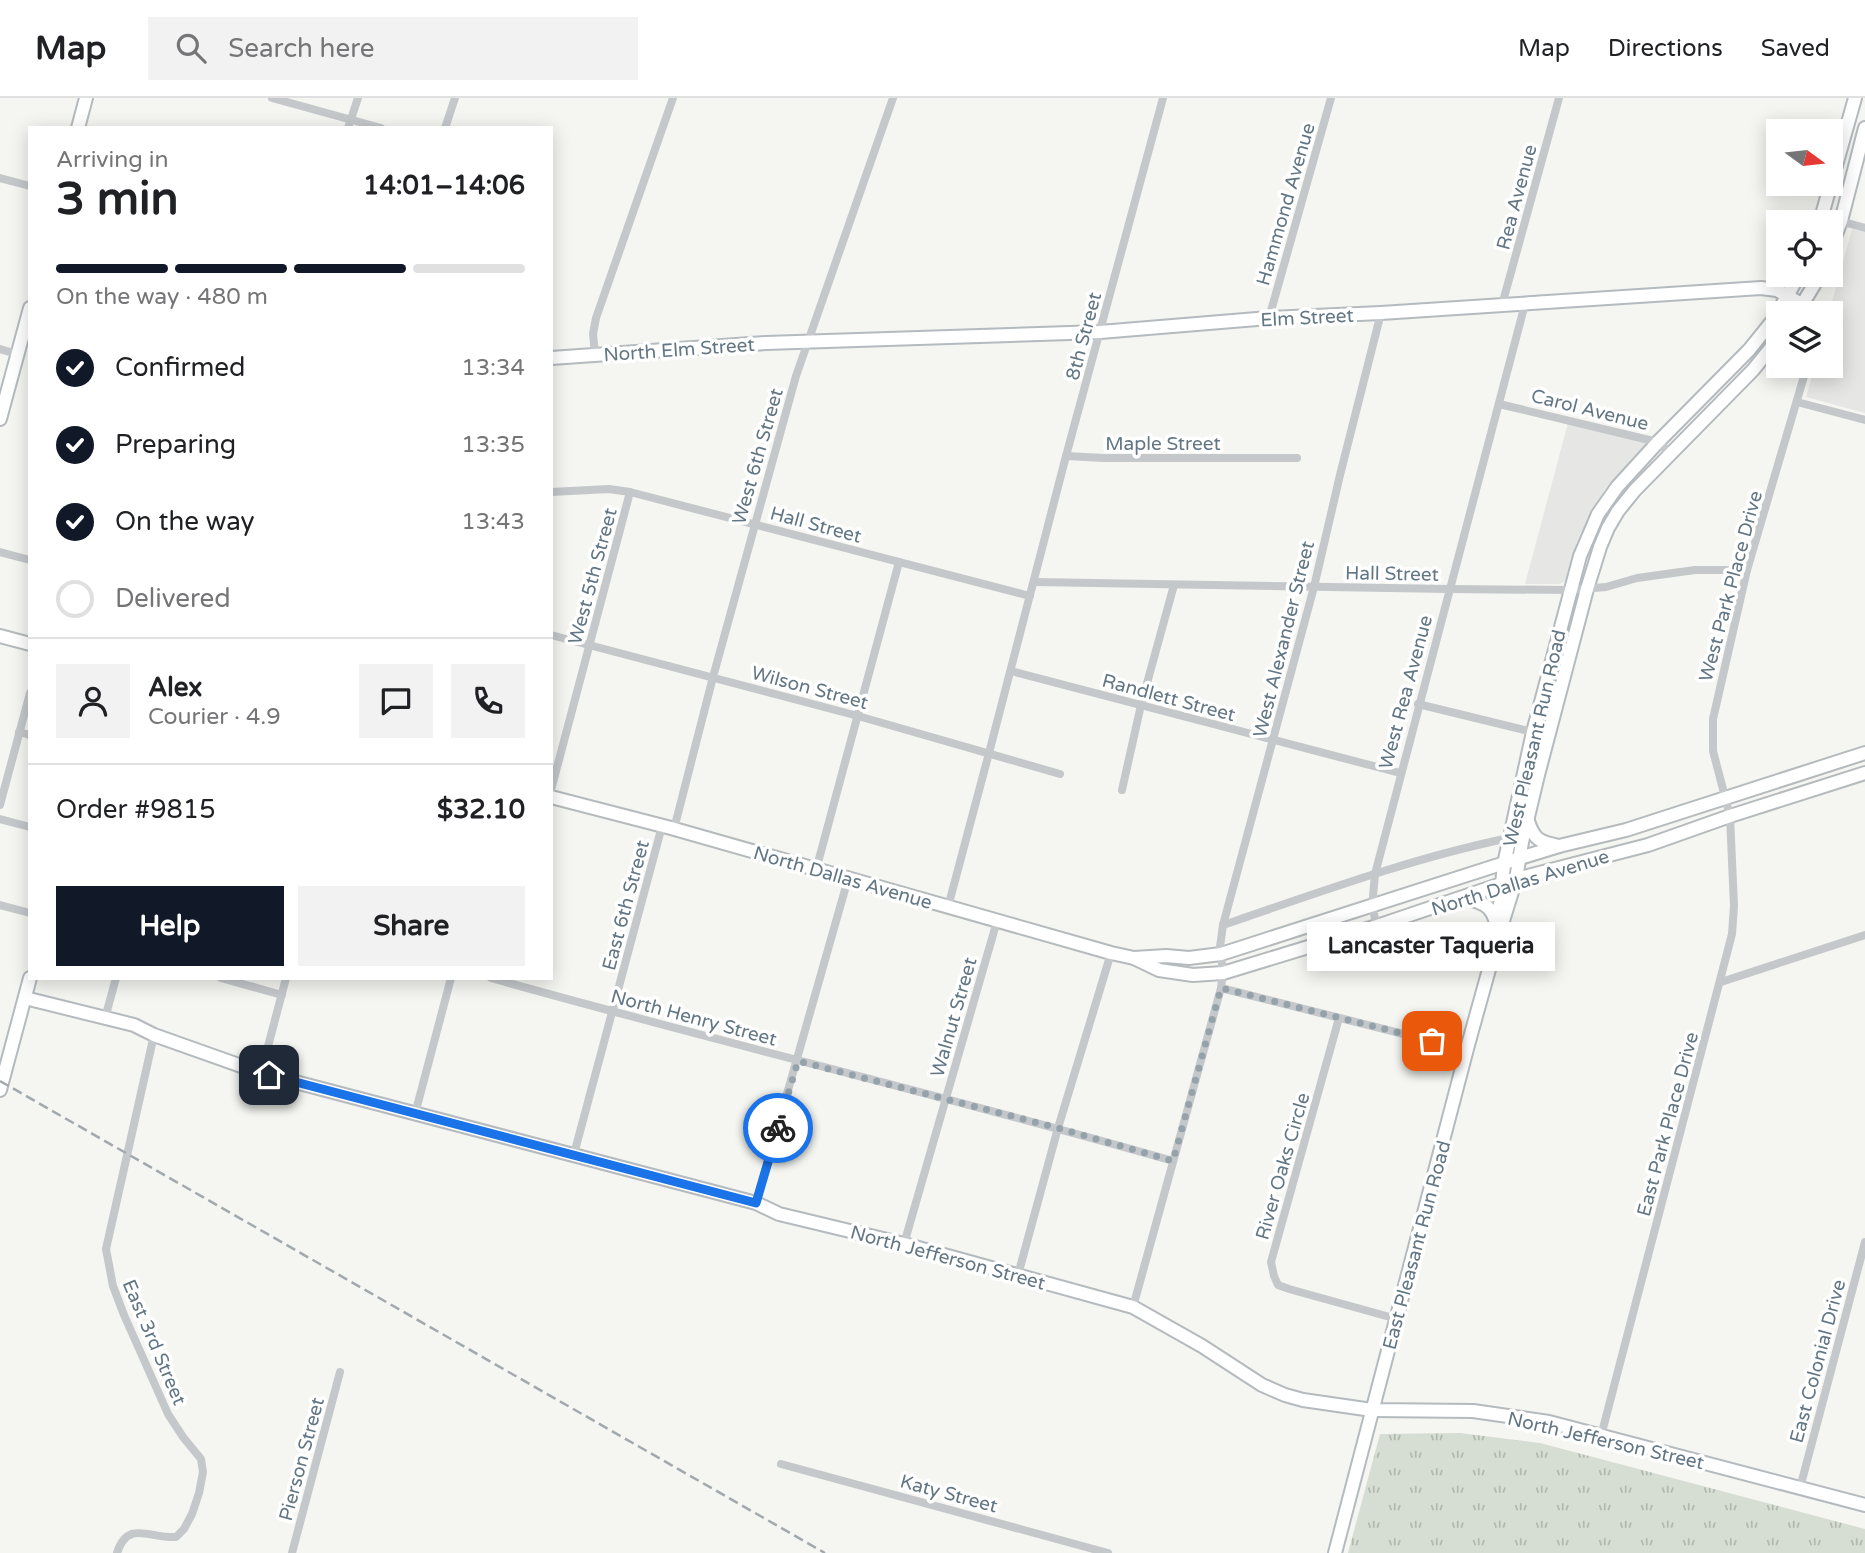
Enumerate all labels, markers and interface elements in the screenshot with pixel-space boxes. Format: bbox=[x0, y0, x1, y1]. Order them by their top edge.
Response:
search box bbox=[148, 17, 638, 80]
text: Map bbox=[35, 29, 106, 68]
icon: search bbox=[172, 29, 210, 67]
text: Search here bbox=[228, 33, 374, 64]
text: Map bbox=[1518, 34, 1570, 63]
text: Directions bbox=[1608, 34, 1723, 63]
text: Saved bbox=[1761, 34, 1830, 63]
north arrow bbox=[1766, 119, 1843, 196]
map controls bbox=[1766, 119, 1843, 378]
street label: Hammond Avenue bbox=[1252, 121, 1320, 288]
street label: Rea Avenue bbox=[1492, 142, 1542, 252]
text: Arriving in bbox=[56, 146, 169, 174]
text: 14:01–14:06 bbox=[363, 170, 525, 201]
text: 3 min bbox=[56, 172, 179, 227]
button: locate bbox=[1766, 210, 1843, 287]
text: On the way · 480 m bbox=[56, 283, 268, 311]
street label: 8th Street bbox=[1062, 290, 1106, 383]
button: layers bbox=[1766, 301, 1843, 378]
street label: Elm Street bbox=[1260, 305, 1354, 331]
street label: North Elm Street bbox=[603, 334, 755, 366]
icon: check bbox=[56, 349, 94, 387]
text: Confirmed bbox=[115, 352, 245, 383]
text: 13:34 bbox=[461, 354, 525, 382]
street label: Carol Avenue bbox=[1529, 385, 1651, 435]
street label: West 6th Street bbox=[728, 386, 788, 527]
icon: check bbox=[56, 426, 94, 464]
text: Preparing bbox=[115, 429, 236, 460]
text: 13:35 bbox=[461, 431, 525, 459]
street label: Maple Street bbox=[1105, 433, 1221, 455]
street label: West Park Place Drive bbox=[1695, 489, 1767, 684]
street label: Hall Street bbox=[768, 502, 864, 548]
icon: check bbox=[56, 503, 94, 541]
text: On the way bbox=[115, 506, 255, 537]
street label: West 5th Street bbox=[564, 506, 622, 647]
text: 13:43 bbox=[461, 508, 525, 536]
street label: West Alexander Street bbox=[1249, 539, 1319, 740]
street label: Hall Street bbox=[1345, 562, 1439, 586]
text: Delivered bbox=[115, 583, 231, 614]
street label: West Rea Avenue bbox=[1375, 613, 1437, 772]
street label: West Pleasant Run Road bbox=[1499, 628, 1571, 849]
street label: Wilson Street bbox=[749, 662, 871, 714]
button: person bbox=[56, 664, 130, 738]
button: chat bbox=[359, 664, 433, 738]
button: phone bbox=[451, 664, 525, 738]
street label: Randlett Street bbox=[1100, 670, 1238, 726]
text: Alex bbox=[148, 672, 202, 703]
text: Courier · 4.9 bbox=[148, 703, 281, 731]
text: Order #9815 bbox=[56, 794, 216, 825]
text: $32.10 bbox=[437, 794, 525, 825]
street label: East 6th Street bbox=[598, 838, 654, 973]
street label: North Dallas Avenue bbox=[751, 842, 934, 914]
street label: North Dallas Avenue bbox=[1429, 845, 1612, 920]
button: Help bbox=[56, 886, 284, 966]
button: Share bbox=[298, 886, 525, 966]
callout: Lancaster Taqueria bbox=[1308, 922, 1556, 971]
text: Lancaster Taqueria bbox=[1328, 932, 1534, 960]
street label: Walnut Street bbox=[926, 955, 982, 1080]
street label: North Henry Street bbox=[608, 985, 779, 1051]
pin bbox=[1402, 1011, 1462, 1071]
icon: bag bbox=[1413, 1022, 1451, 1060]
street label: East Park Place Drive bbox=[1633, 1030, 1703, 1219]
pin bbox=[239, 1045, 299, 1105]
icon: home bbox=[250, 1056, 288, 1094]
street label: River Oaks Circle bbox=[1251, 1090, 1314, 1242]
courier bbox=[743, 1093, 813, 1163]
icon: bike bbox=[759, 1109, 797, 1147]
street label: East Pleasant Run Road bbox=[1378, 1138, 1455, 1352]
street label: North Jefferson Street bbox=[848, 1221, 1048, 1295]
street label: East 3rd Street bbox=[118, 1276, 190, 1408]
street label: East Colonial Drive bbox=[1786, 1277, 1850, 1445]
street label: Pierson Street bbox=[275, 1395, 329, 1523]
street label: North Jefferson Street bbox=[1505, 1408, 1706, 1474]
street label: Katy Street bbox=[898, 1470, 1000, 1518]

